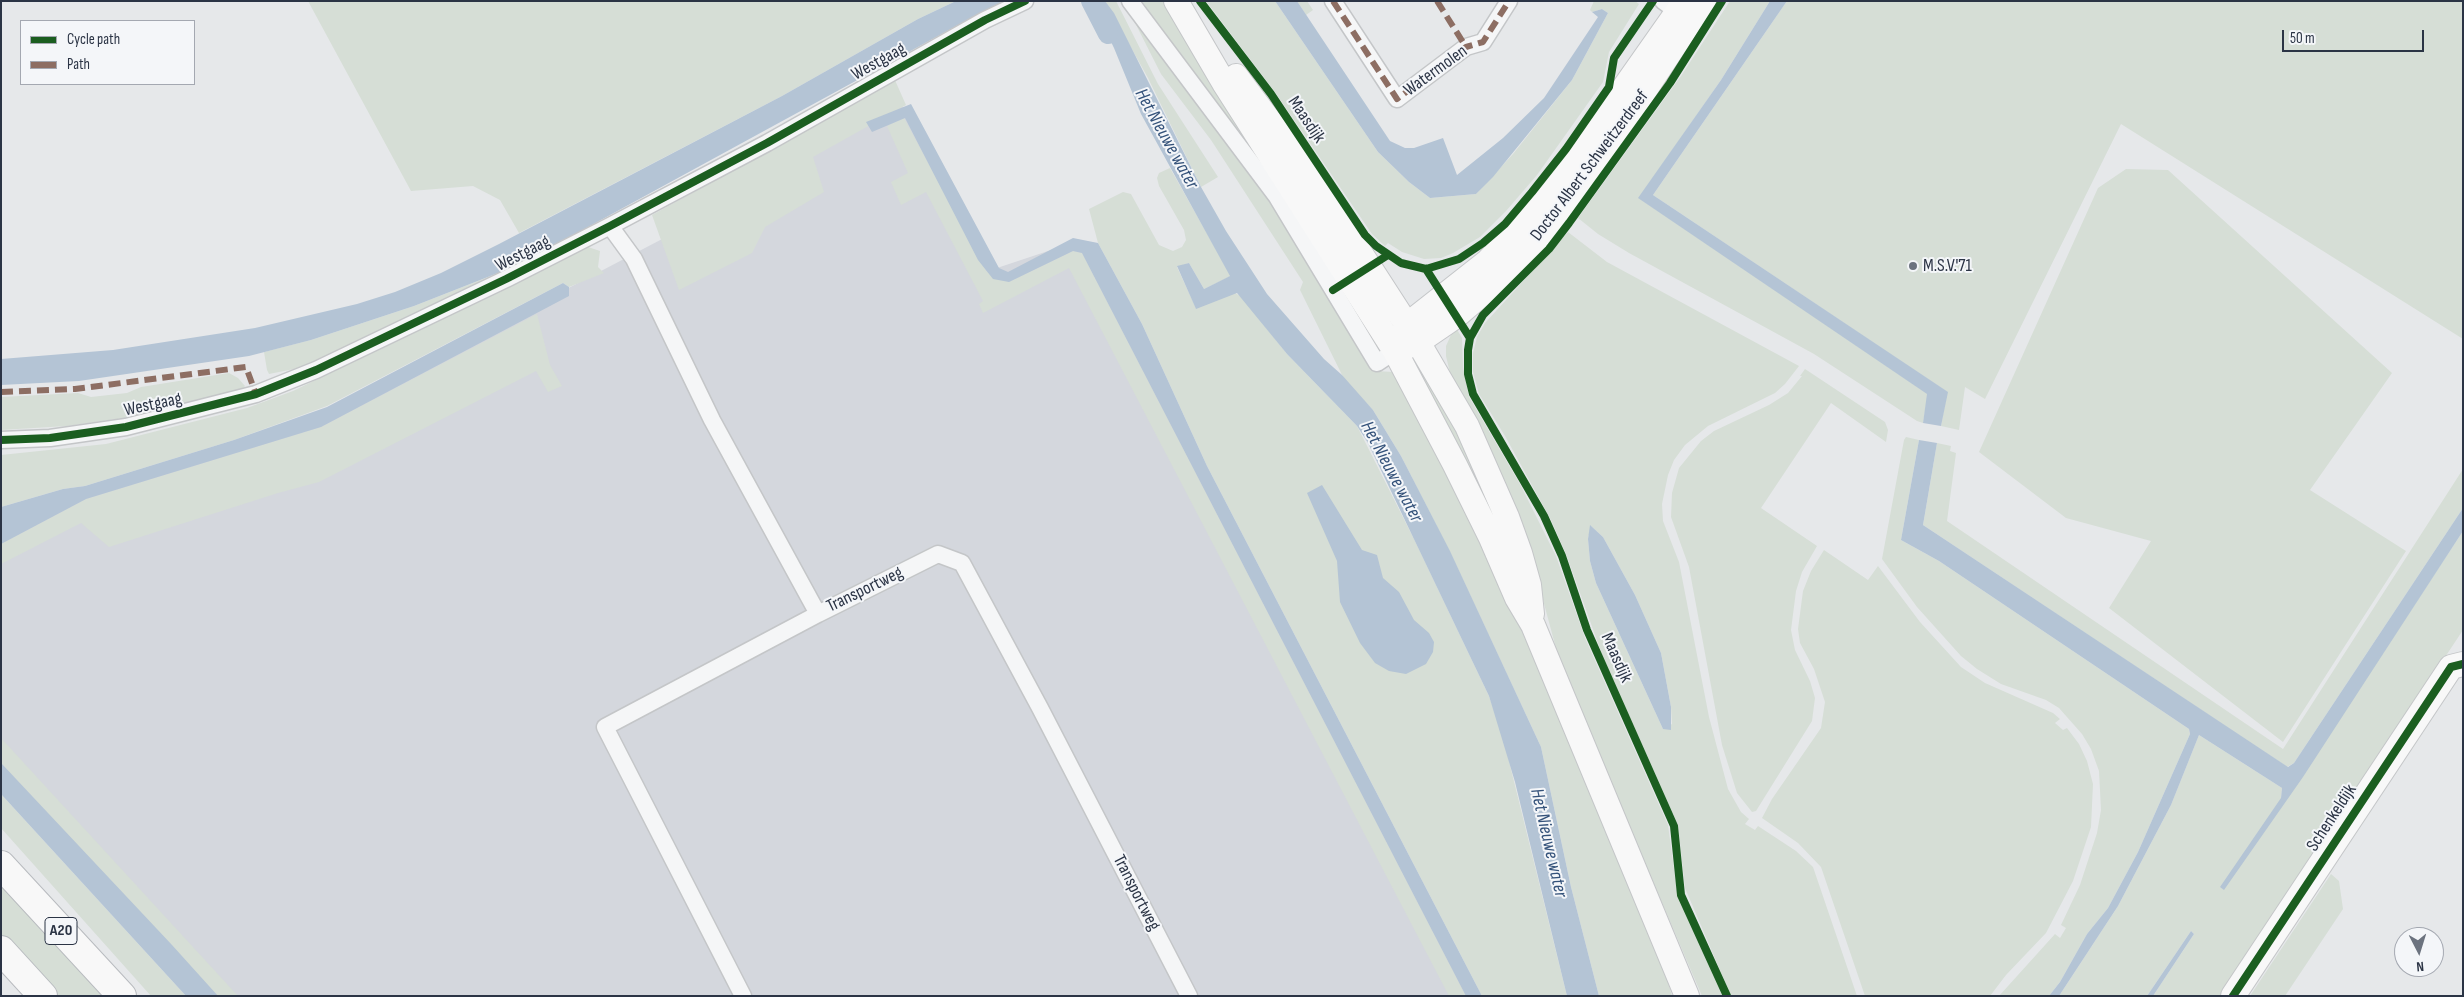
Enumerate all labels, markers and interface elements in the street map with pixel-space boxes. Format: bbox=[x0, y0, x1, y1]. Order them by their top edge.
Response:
legend bbox=[20, 20, 195, 85]
scale bar bbox=[2284, 20, 2426, 52]
text: 50 m bbox=[2290, 29, 2315, 48]
text: Cycle path bbox=[67, 30, 120, 49]
street label: Westgaag bbox=[848, 38, 910, 86]
street label: Watermolen bbox=[1400, 41, 1472, 101]
text: Path bbox=[67, 55, 90, 74]
water label: Het Nieuwe water bbox=[1129, 85, 1203, 193]
street label: Doctor Albert Schweitzerdreef bbox=[1526, 86, 1654, 246]
street label: Maasdijk bbox=[1283, 92, 1329, 148]
street label: Westgaag bbox=[492, 231, 554, 277]
place label: M.S.V.'71 bbox=[1923, 255, 1972, 277]
marker: M.S.V.'71 bbox=[1907, 260, 1919, 272]
street label: Westgaag bbox=[122, 388, 184, 422]
water label: Het Nieuwe water bbox=[1355, 418, 1427, 526]
street label: Transportweg bbox=[823, 562, 907, 618]
street label: Maasdijk bbox=[1596, 630, 1636, 686]
street label: Schenkeldijk bbox=[2302, 780, 2362, 856]
water label: Het Nieuwe water bbox=[1524, 786, 1572, 900]
street label: Transportweg bbox=[1108, 851, 1164, 935]
road number: A20 bbox=[45, 918, 77, 944]
north arrow bbox=[2394, 927, 2444, 977]
text: N bbox=[2416, 958, 2425, 975]

